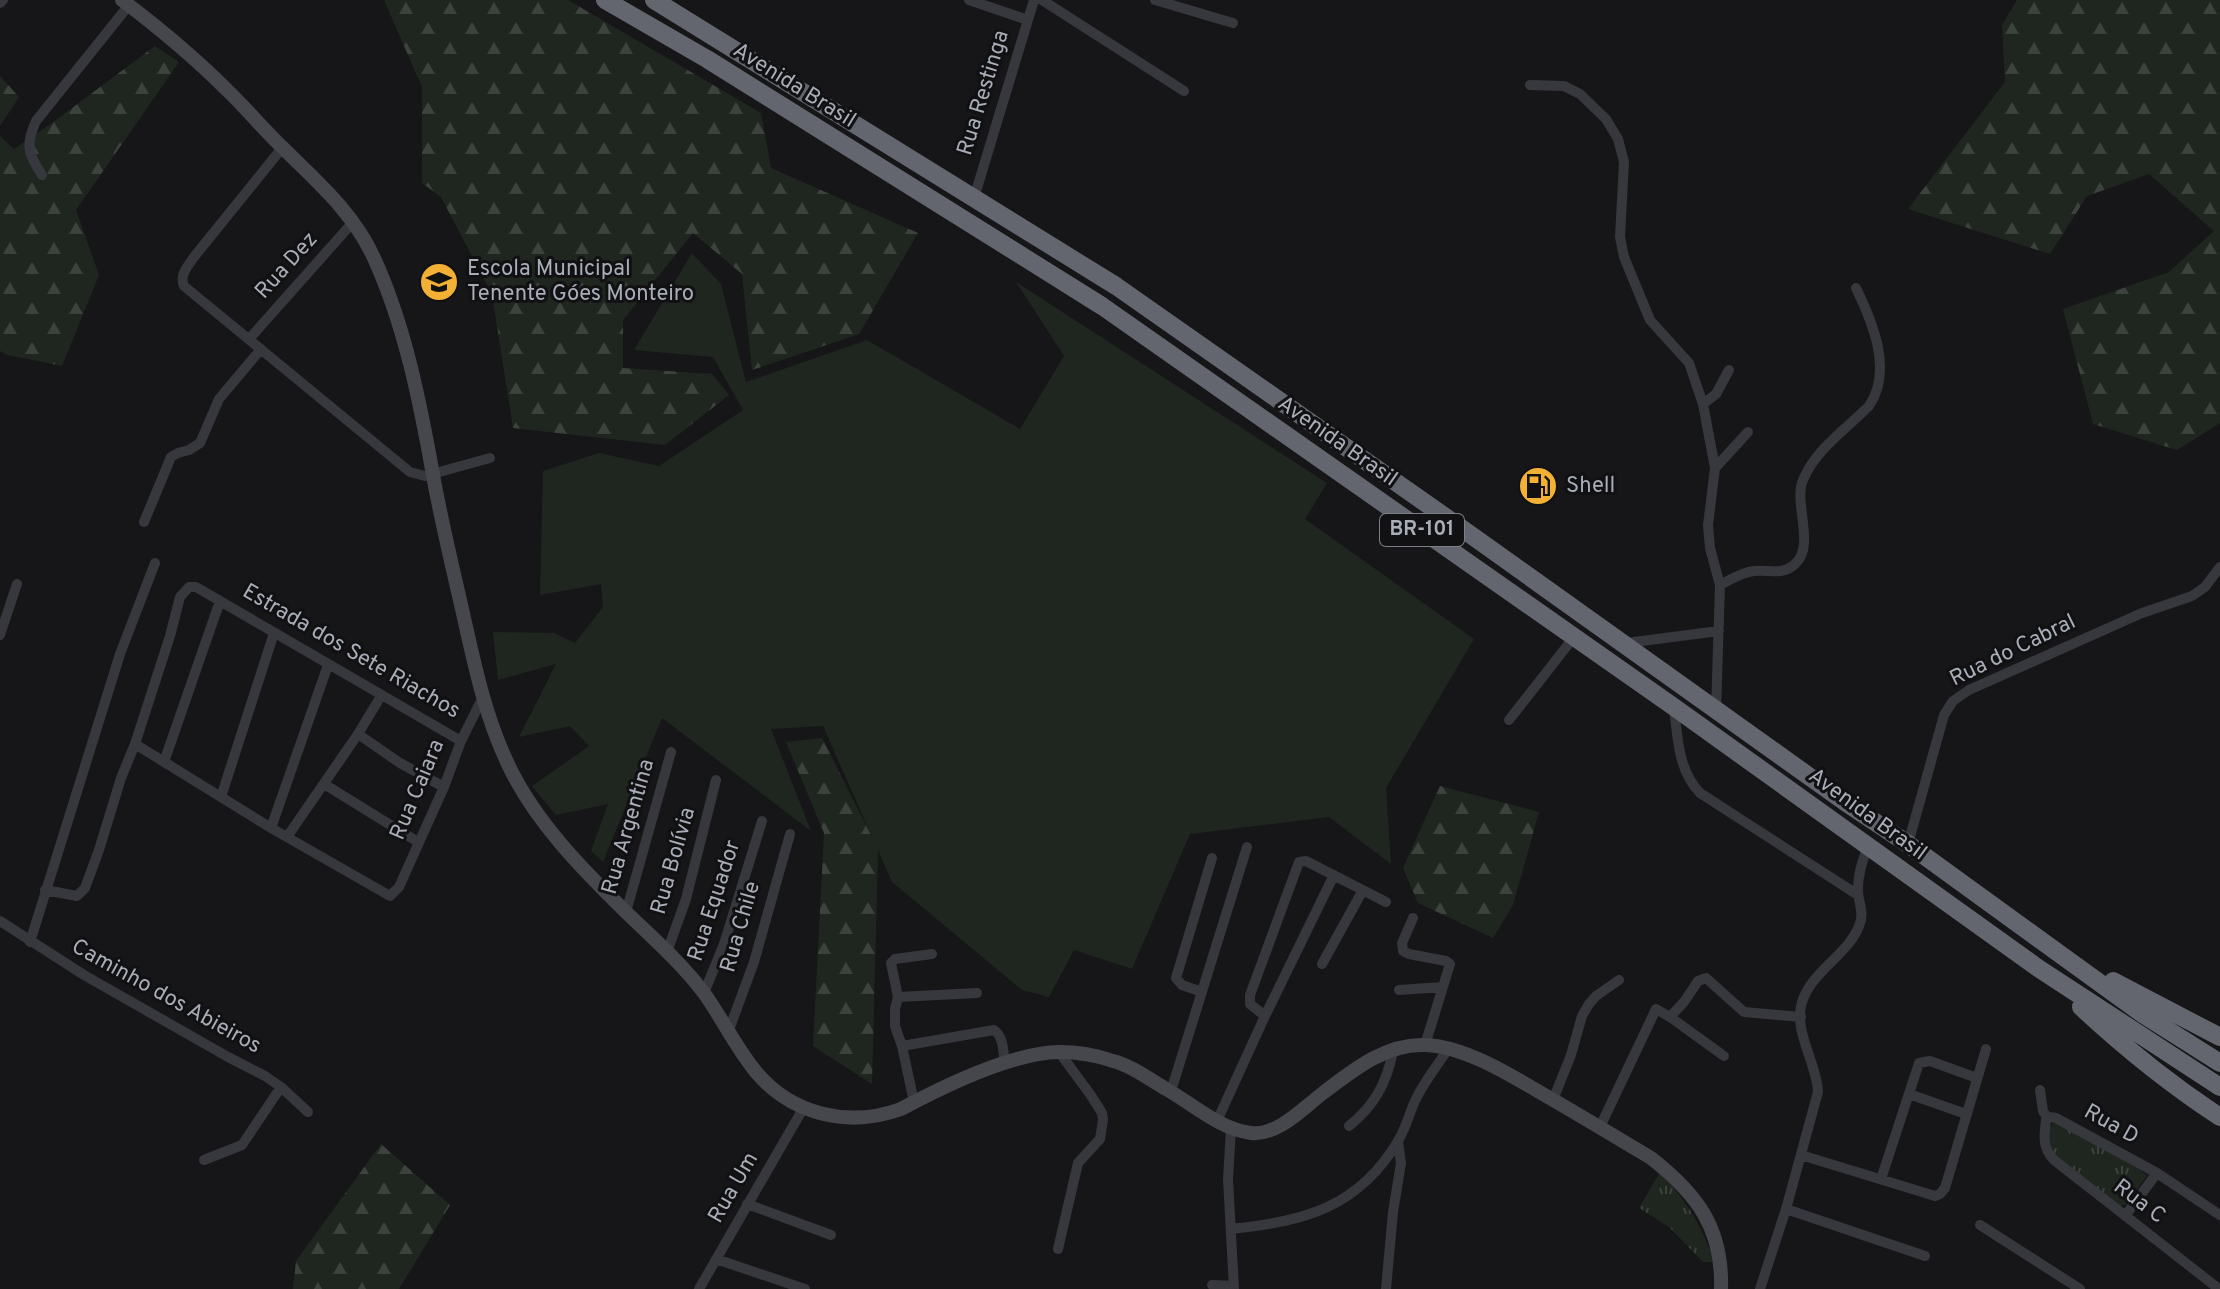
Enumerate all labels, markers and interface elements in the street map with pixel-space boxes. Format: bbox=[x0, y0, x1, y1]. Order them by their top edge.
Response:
street label: Rua Restinga bbox=[952, 27, 1016, 159]
street label: Avenida Brasil bbox=[728, 37, 860, 135]
street label: Rua Dez bbox=[250, 227, 324, 305]
place label: Escola Municipal Tenente Góes Monteiro bbox=[467, 256, 694, 308]
school or university icon: Escola Municipal Tenente Góes Monteiro bbox=[418, 261, 460, 303]
street label: Avenida Brasil bbox=[1272, 391, 1402, 493]
fuel station icon: Shell bbox=[1517, 465, 1559, 507]
place label: Shell bbox=[1566, 473, 1615, 500]
road number: BR-101 bbox=[1380, 514, 1464, 546]
street label: Estrada dos Sete Riachos bbox=[237, 579, 465, 725]
street label: Rua do Cabral bbox=[1946, 609, 2080, 693]
street label: Rua Caiara bbox=[385, 736, 451, 844]
street label: Rua Argentina bbox=[597, 756, 661, 898]
street label: Avenida Brasil bbox=[1802, 763, 1932, 867]
street label: Rua Bolívia bbox=[646, 804, 702, 918]
street label: Rua Equador bbox=[683, 837, 747, 965]
street label: Rua Chile bbox=[715, 878, 767, 976]
street label: Caminho dos Abieiros bbox=[66, 934, 266, 1060]
street label: Rua D bbox=[2079, 1099, 2143, 1151]
street label: Rua Um bbox=[703, 1148, 765, 1228]
street label: Rua C bbox=[2108, 1174, 2170, 1230]

